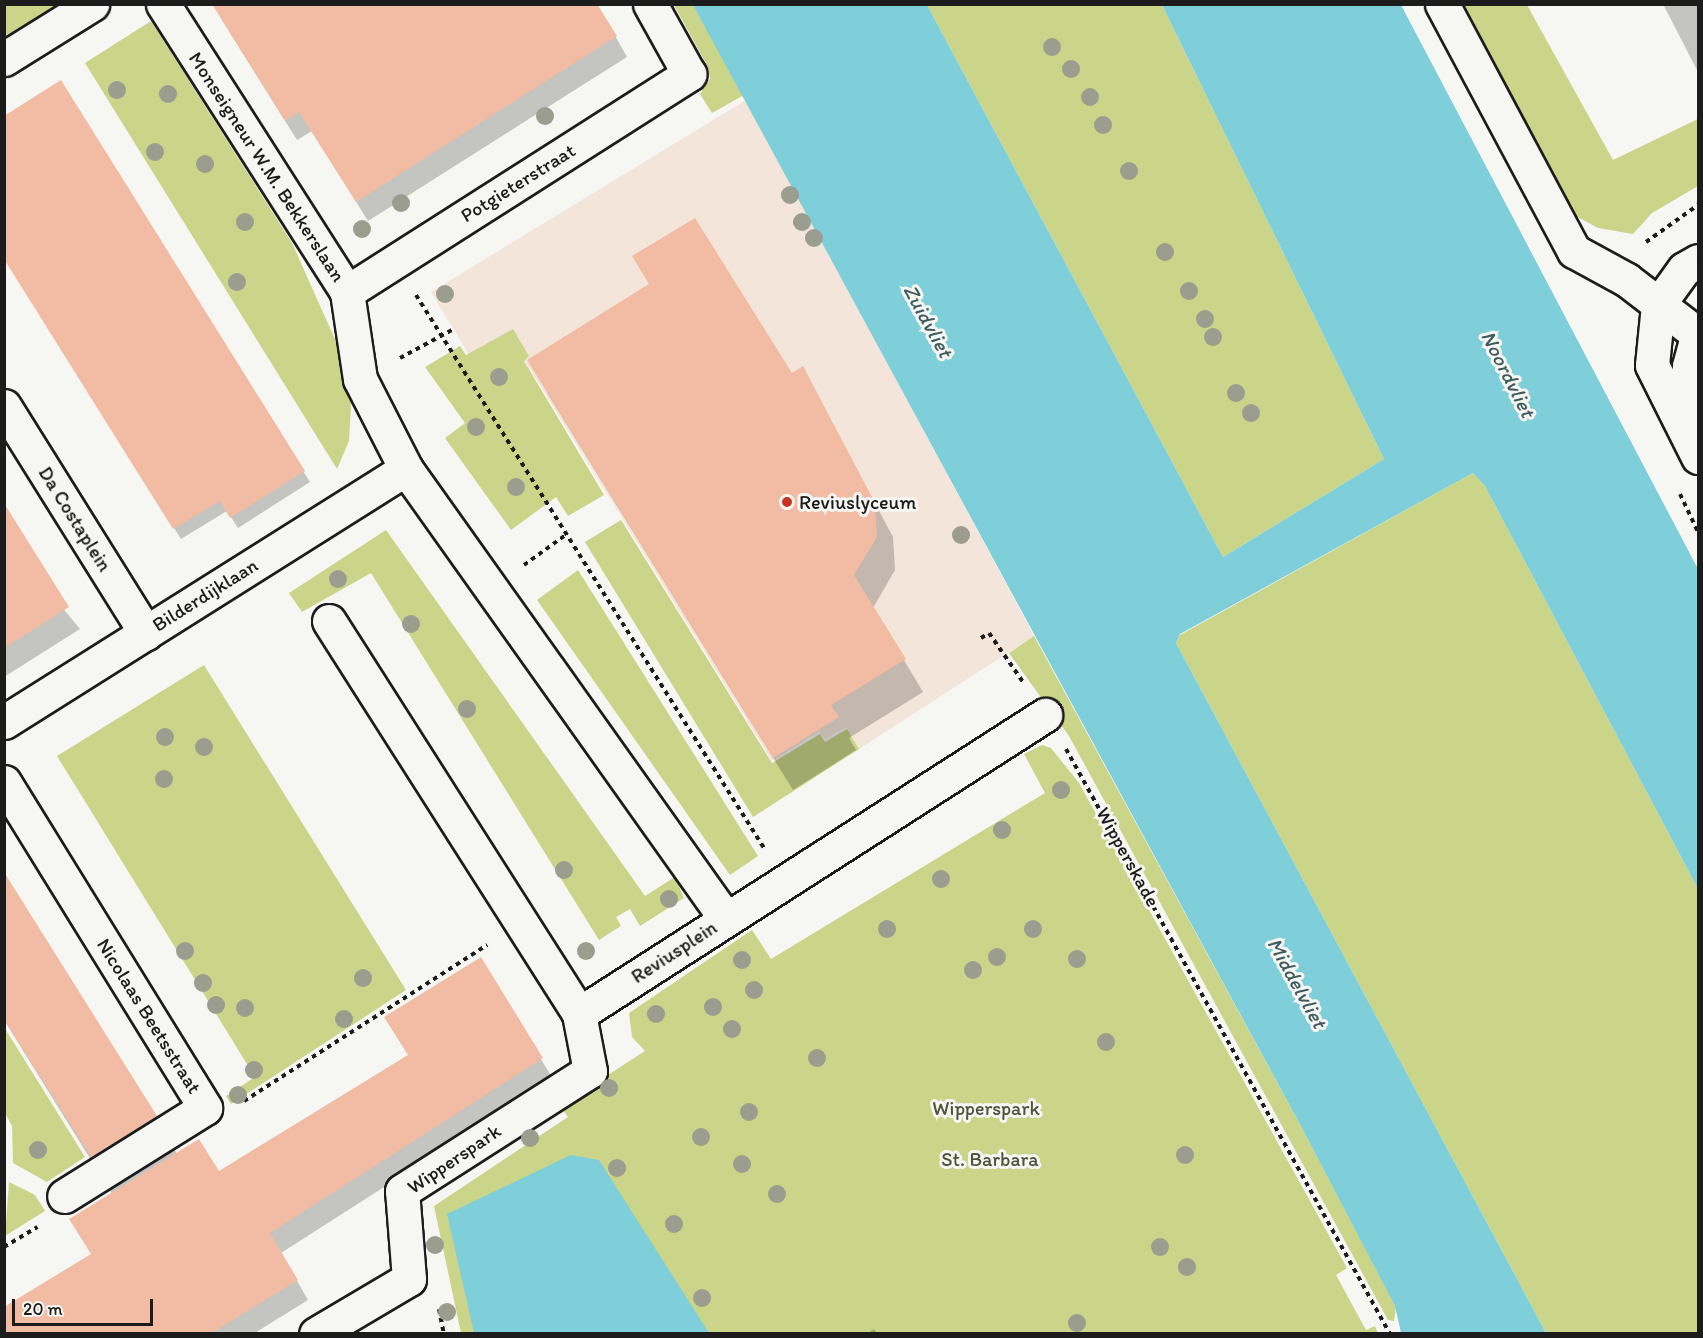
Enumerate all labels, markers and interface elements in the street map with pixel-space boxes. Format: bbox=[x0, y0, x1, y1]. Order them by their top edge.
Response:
street label: Monseigneur W.M. Bekkerslaan bbox=[184, 47, 350, 287]
street label: Potgieterstraat bbox=[456, 138, 580, 228]
water label: Zuidvliet bbox=[898, 280, 958, 362]
water label: Noordvliet bbox=[1475, 326, 1541, 422]
street label: Da Costaplein bbox=[33, 462, 117, 576]
place label: Reviuslyceum bbox=[799, 490, 916, 514]
marker: Reviuslyceum bbox=[780, 495, 794, 509]
street label: Bilderdijklaan bbox=[148, 553, 262, 637]
street label: Wipperskade bbox=[1091, 803, 1165, 911]
street label: Reviusplein bbox=[627, 915, 721, 989]
water label: Middelvliet bbox=[1262, 933, 1332, 1033]
street label: Nicolaas Beetsstraat bbox=[91, 934, 207, 1098]
park label: Wipperspark bbox=[932, 1096, 1040, 1120]
street label: Wipperspark bbox=[403, 1119, 505, 1199]
park label: St. Barbara bbox=[941, 1147, 1039, 1171]
scale bar bbox=[15, 1287, 156, 1325]
text: 20 m bbox=[23, 1298, 63, 1320]

